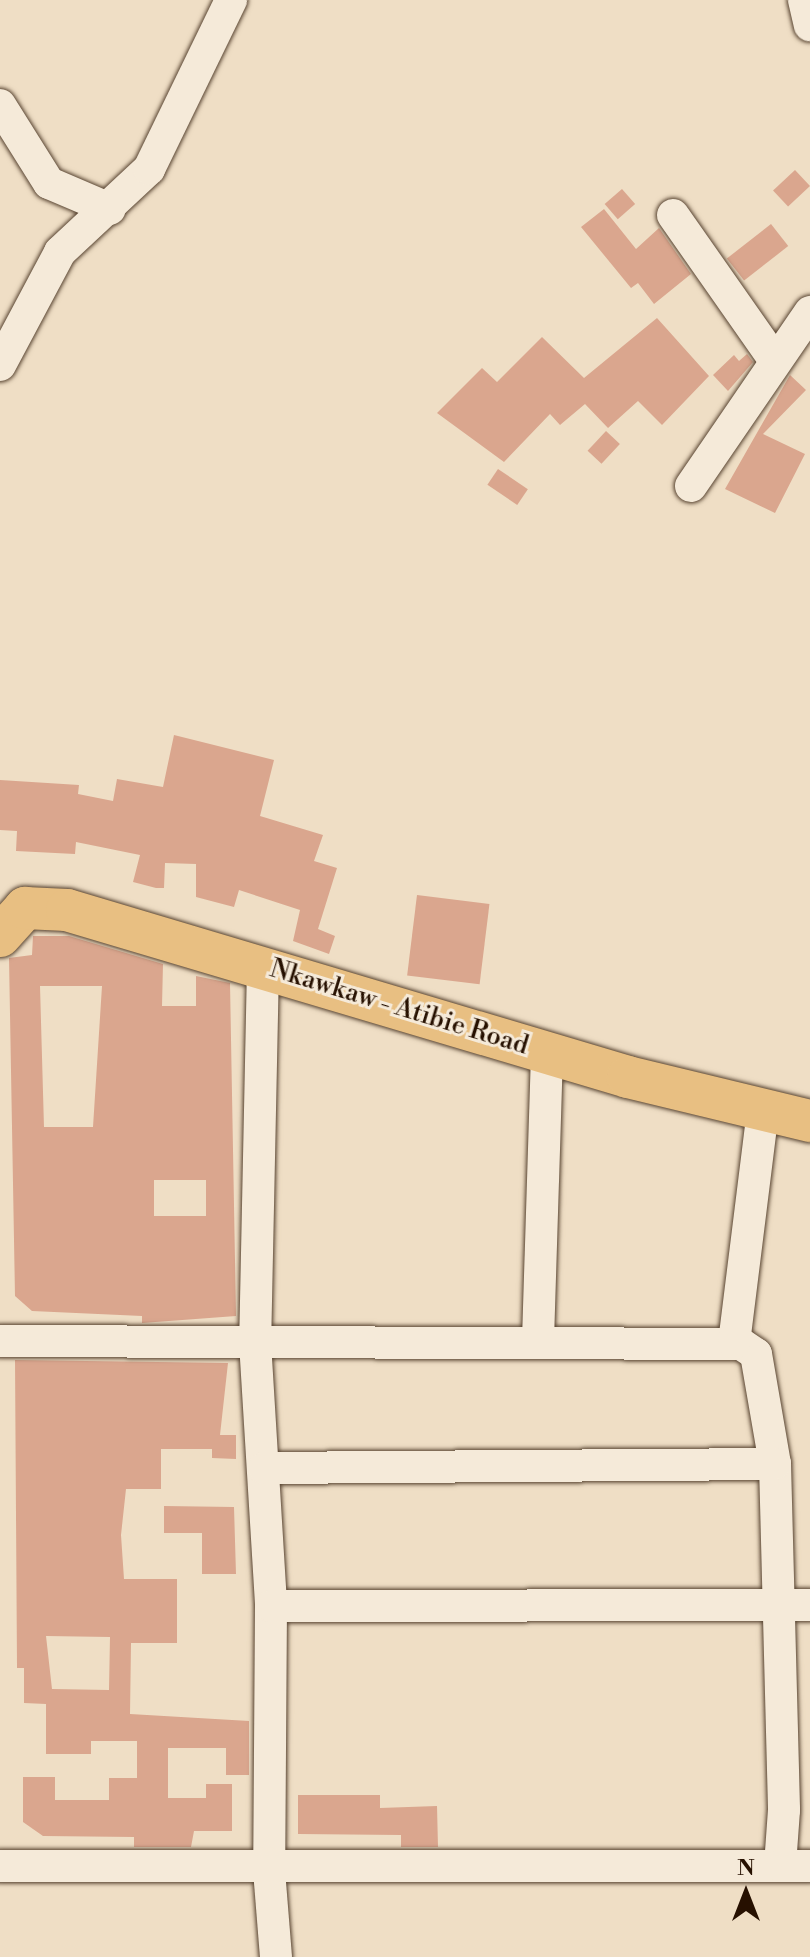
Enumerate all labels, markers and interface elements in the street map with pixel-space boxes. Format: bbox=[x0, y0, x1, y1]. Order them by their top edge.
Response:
street label: Nkawkaw - Atibie Road bbox=[266, 954, 532, 1062]
north arrow bbox=[706, 1853, 786, 1933]
text: N bbox=[737, 1855, 755, 1882]

